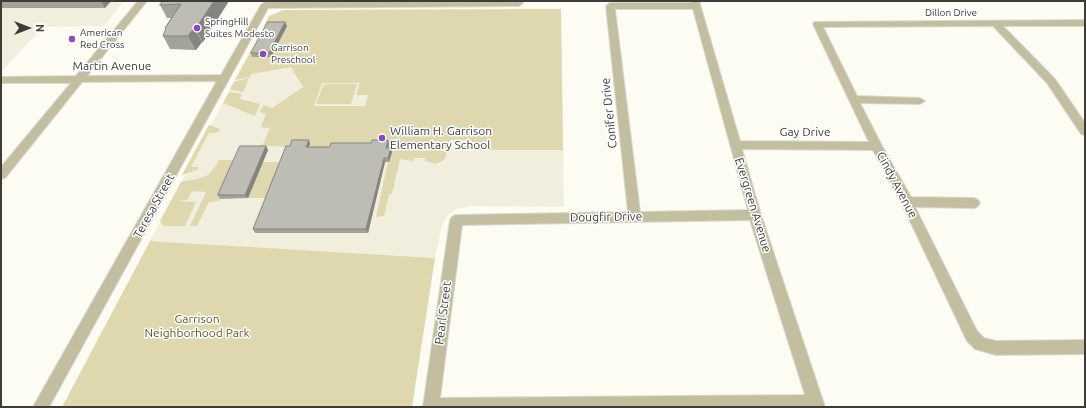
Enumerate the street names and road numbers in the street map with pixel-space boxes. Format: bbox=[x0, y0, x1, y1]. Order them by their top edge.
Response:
street label: Dillon Drive bbox=[925, 7, 977, 19]
street label: Martin Avenue bbox=[73, 59, 151, 73]
street label: Conifer Drive bbox=[598, 77, 620, 149]
street label: Gay Drive bbox=[779, 125, 831, 139]
street label: Cindy Avenue bbox=[873, 149, 921, 221]
street label: Evergreen Avenue bbox=[732, 156, 774, 254]
street label: Teresa Street bbox=[130, 171, 178, 241]
street label: Dougfir Drive bbox=[570, 209, 642, 225]
street label: Pearl Street bbox=[432, 281, 454, 345]

